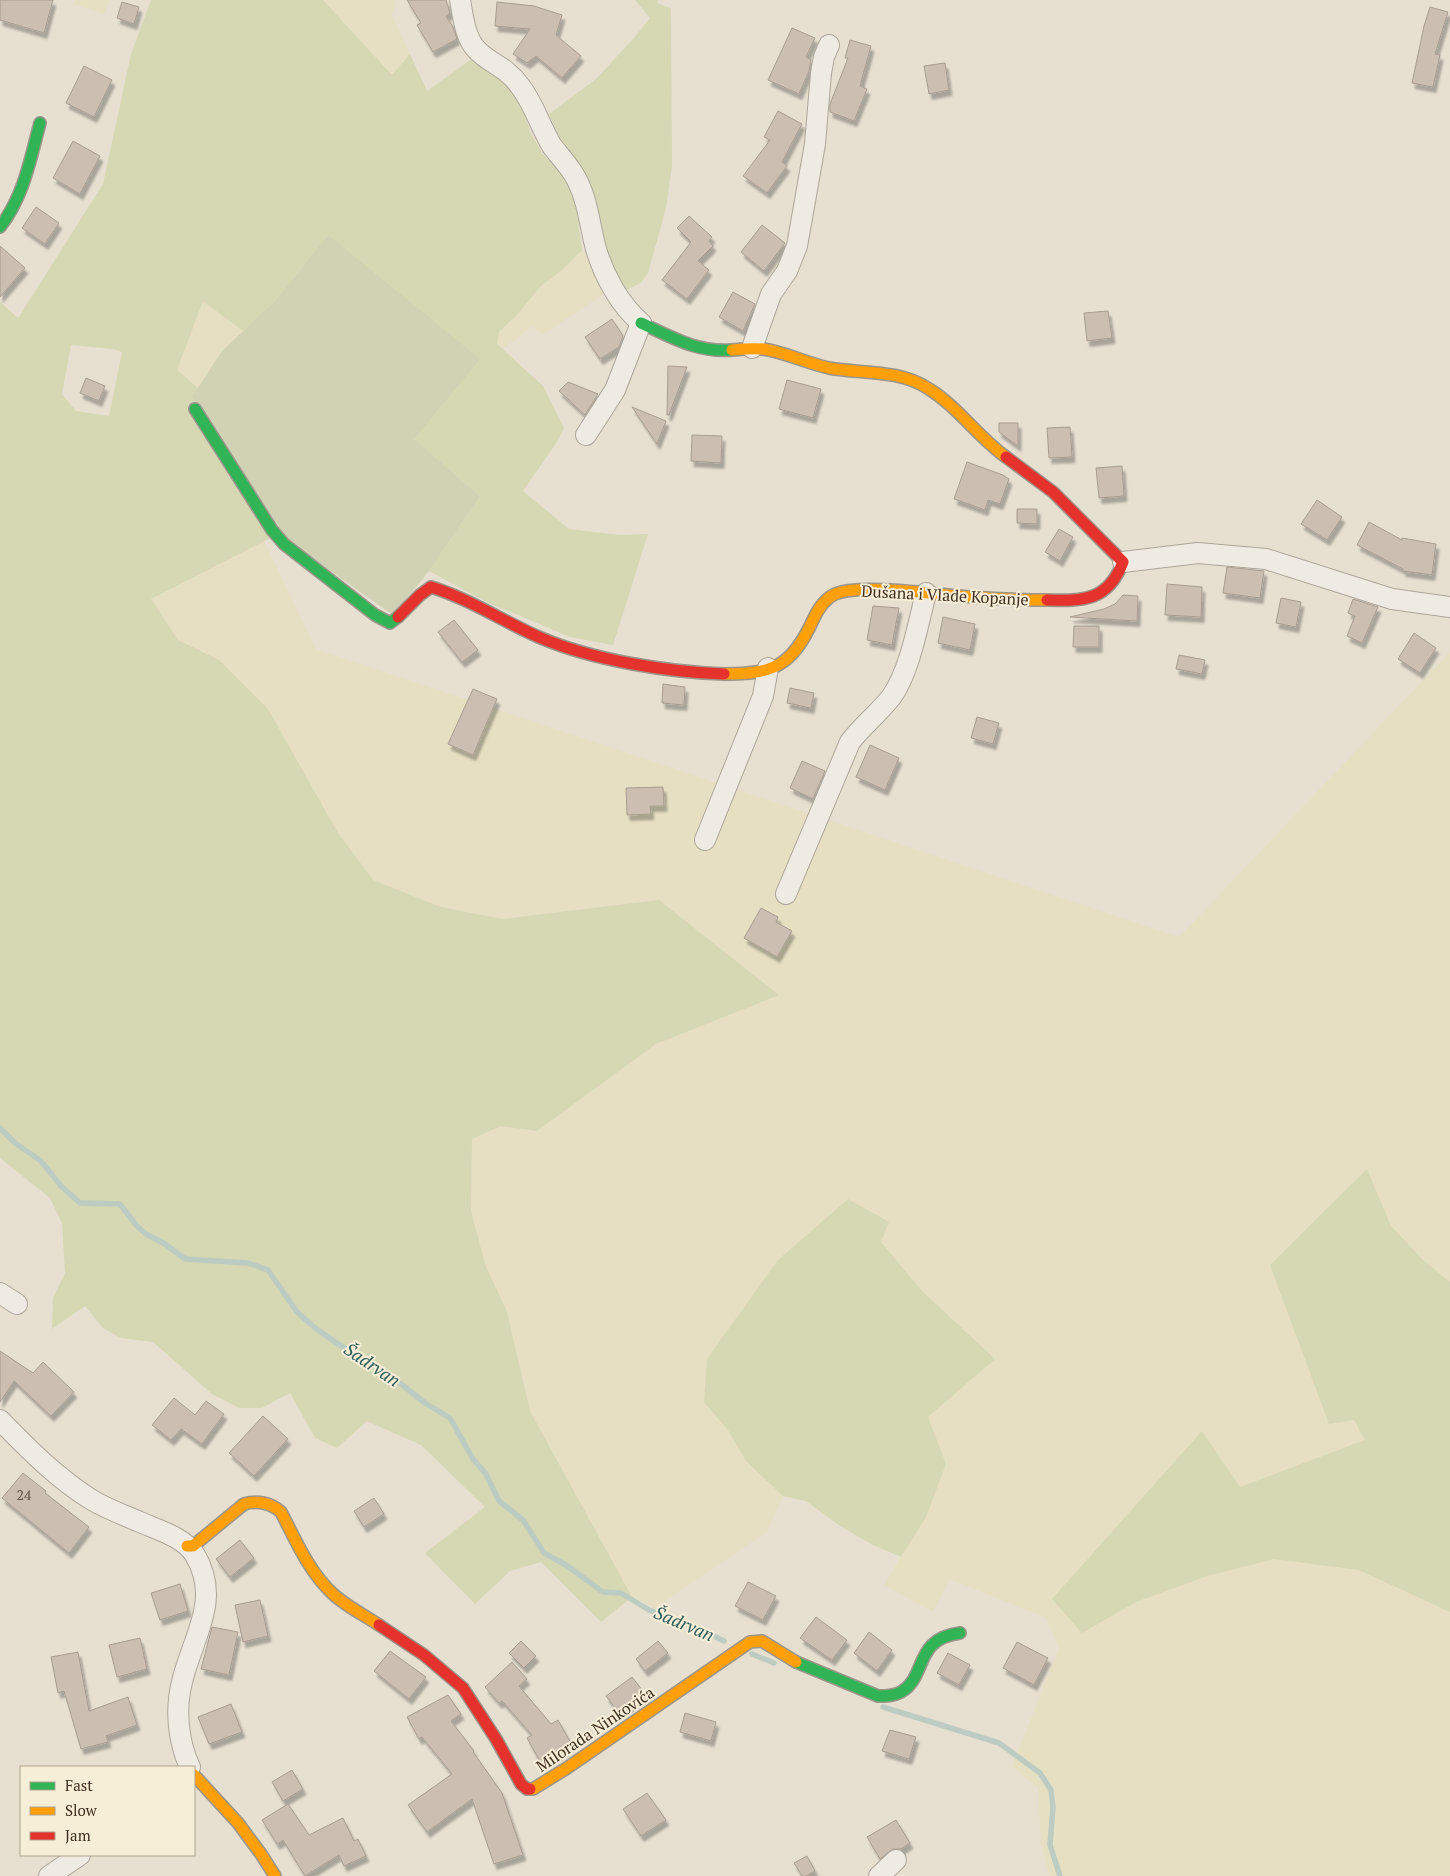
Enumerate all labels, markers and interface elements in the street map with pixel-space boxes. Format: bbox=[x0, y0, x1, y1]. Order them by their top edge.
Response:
street label: Dušana i Vlade Kopanje bbox=[861, 580, 1029, 610]
water label: Šadrvan bbox=[340, 1337, 405, 1392]
house number: 24 bbox=[17, 1485, 32, 1504]
water label: Šadrvan bbox=[651, 1600, 718, 1646]
street label: Milorada Ninkovića bbox=[531, 1681, 659, 1777]
legend bbox=[20, 1766, 195, 1856]
text: Fast bbox=[65, 1775, 93, 1795]
text: Slow bbox=[65, 1800, 98, 1820]
text: Jam bbox=[65, 1825, 91, 1845]

